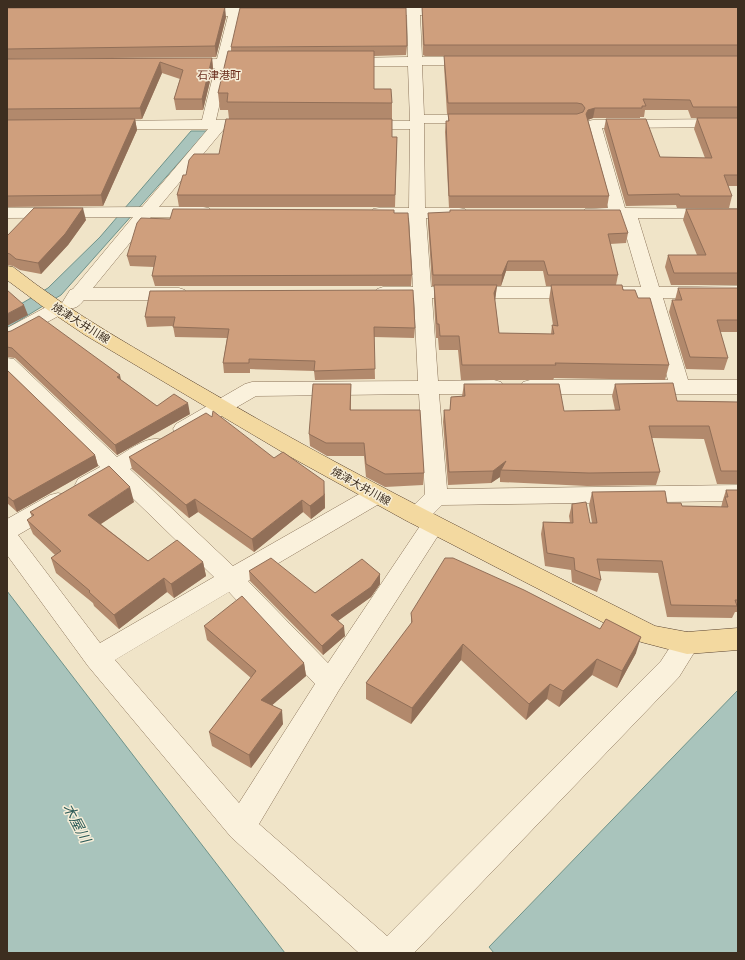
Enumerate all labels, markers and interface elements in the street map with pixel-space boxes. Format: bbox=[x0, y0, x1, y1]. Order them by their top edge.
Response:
district label: 石津港町 bbox=[197, 68, 241, 82]
street label: 焼津大井川線 bbox=[49, 300, 113, 346]
street label: 焼津大井川線 bbox=[329, 464, 393, 508]
water label: 木屋川 bbox=[59, 800, 96, 848]

